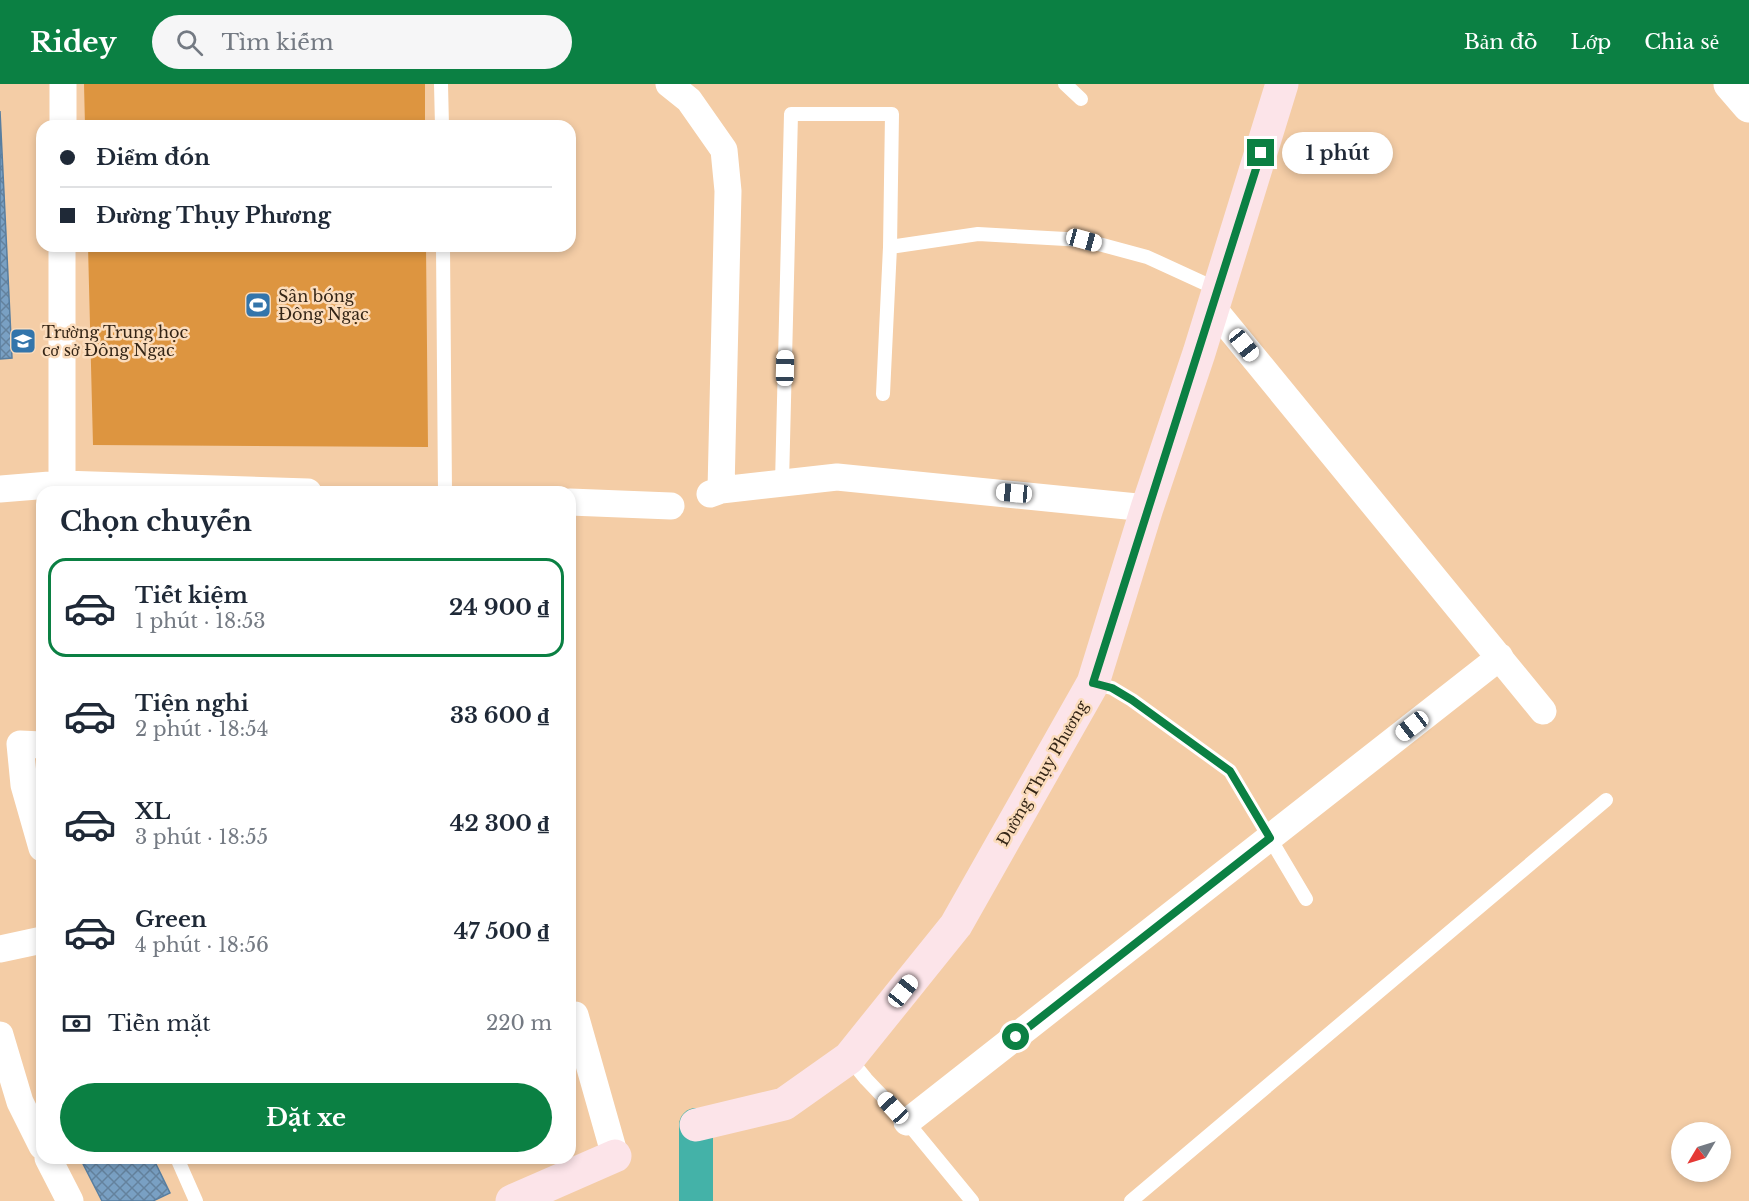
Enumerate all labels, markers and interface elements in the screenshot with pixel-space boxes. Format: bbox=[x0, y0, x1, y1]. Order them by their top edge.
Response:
search box bbox=[152, 15, 572, 69]
text: Ridey bbox=[30, 25, 116, 60]
icon: search bbox=[173, 26, 206, 59]
text: Tìm kiếm bbox=[221, 29, 334, 56]
text: Bản đồ bbox=[1464, 29, 1538, 55]
text: Lớp bbox=[1571, 29, 1611, 55]
text: Chia sẻ bbox=[1644, 29, 1719, 55]
callout: 1 phút bbox=[1282, 132, 1393, 174]
route end bbox=[1247, 139, 1274, 166]
text: 1 phút bbox=[1305, 141, 1370, 165]
text: Điểm đón bbox=[96, 144, 210, 171]
text: Đường Thụy Phương bbox=[96, 202, 331, 229]
car bbox=[1064, 227, 1104, 253]
place label: Sân bóng Đông Ngạc bbox=[278, 286, 369, 324]
sports icon: Sân bóng Đông Ngạc bbox=[243, 290, 273, 320]
place label: Trường Trung học cơ sở Đông Ngạc bbox=[42, 322, 189, 360]
car bbox=[1226, 325, 1262, 365]
school or university icon: Trường Trung học cơ sở Đông Ngạc bbox=[8, 326, 38, 356]
car bbox=[776, 350, 794, 386]
car bbox=[995, 482, 1033, 504]
text: Chọn chuyến bbox=[60, 505, 252, 538]
icon: car bbox=[63, 581, 117, 635]
text: Tiết kiệm bbox=[135, 582, 248, 609]
text: 24 900 ₫ bbox=[449, 594, 549, 621]
text: 1 phút · 18:53 bbox=[135, 609, 266, 633]
icon: car bbox=[63, 689, 117, 743]
text: Tiện nghi bbox=[135, 690, 249, 717]
street label: Đường Thụy Phương bbox=[992, 696, 1092, 849]
text: 33 600 ₫ bbox=[450, 702, 549, 729]
car bbox=[1392, 708, 1432, 744]
text: 2 phút · 18:54 bbox=[135, 717, 268, 741]
icon: car bbox=[63, 797, 117, 851]
text: XL bbox=[135, 798, 170, 825]
text: 42 300 ₫ bbox=[450, 810, 549, 837]
text: 3 phút · 18:55 bbox=[135, 825, 268, 849]
icon: car bbox=[63, 905, 117, 959]
text: Green bbox=[135, 906, 207, 933]
text: 47 500 ₫ bbox=[454, 918, 549, 945]
text: 4 phút · 18:56 bbox=[135, 933, 269, 957]
car bbox=[885, 971, 921, 1011]
icon: cash bbox=[60, 1007, 93, 1040]
text: Tiền mặt bbox=[108, 1010, 211, 1037]
text: 220 m bbox=[486, 1011, 552, 1035]
route start bbox=[1002, 1023, 1029, 1050]
button: Đặt xe bbox=[60, 1083, 552, 1152]
car bbox=[874, 1089, 912, 1127]
north arrow bbox=[1671, 1122, 1731, 1182]
map controls bbox=[1671, 1122, 1731, 1182]

